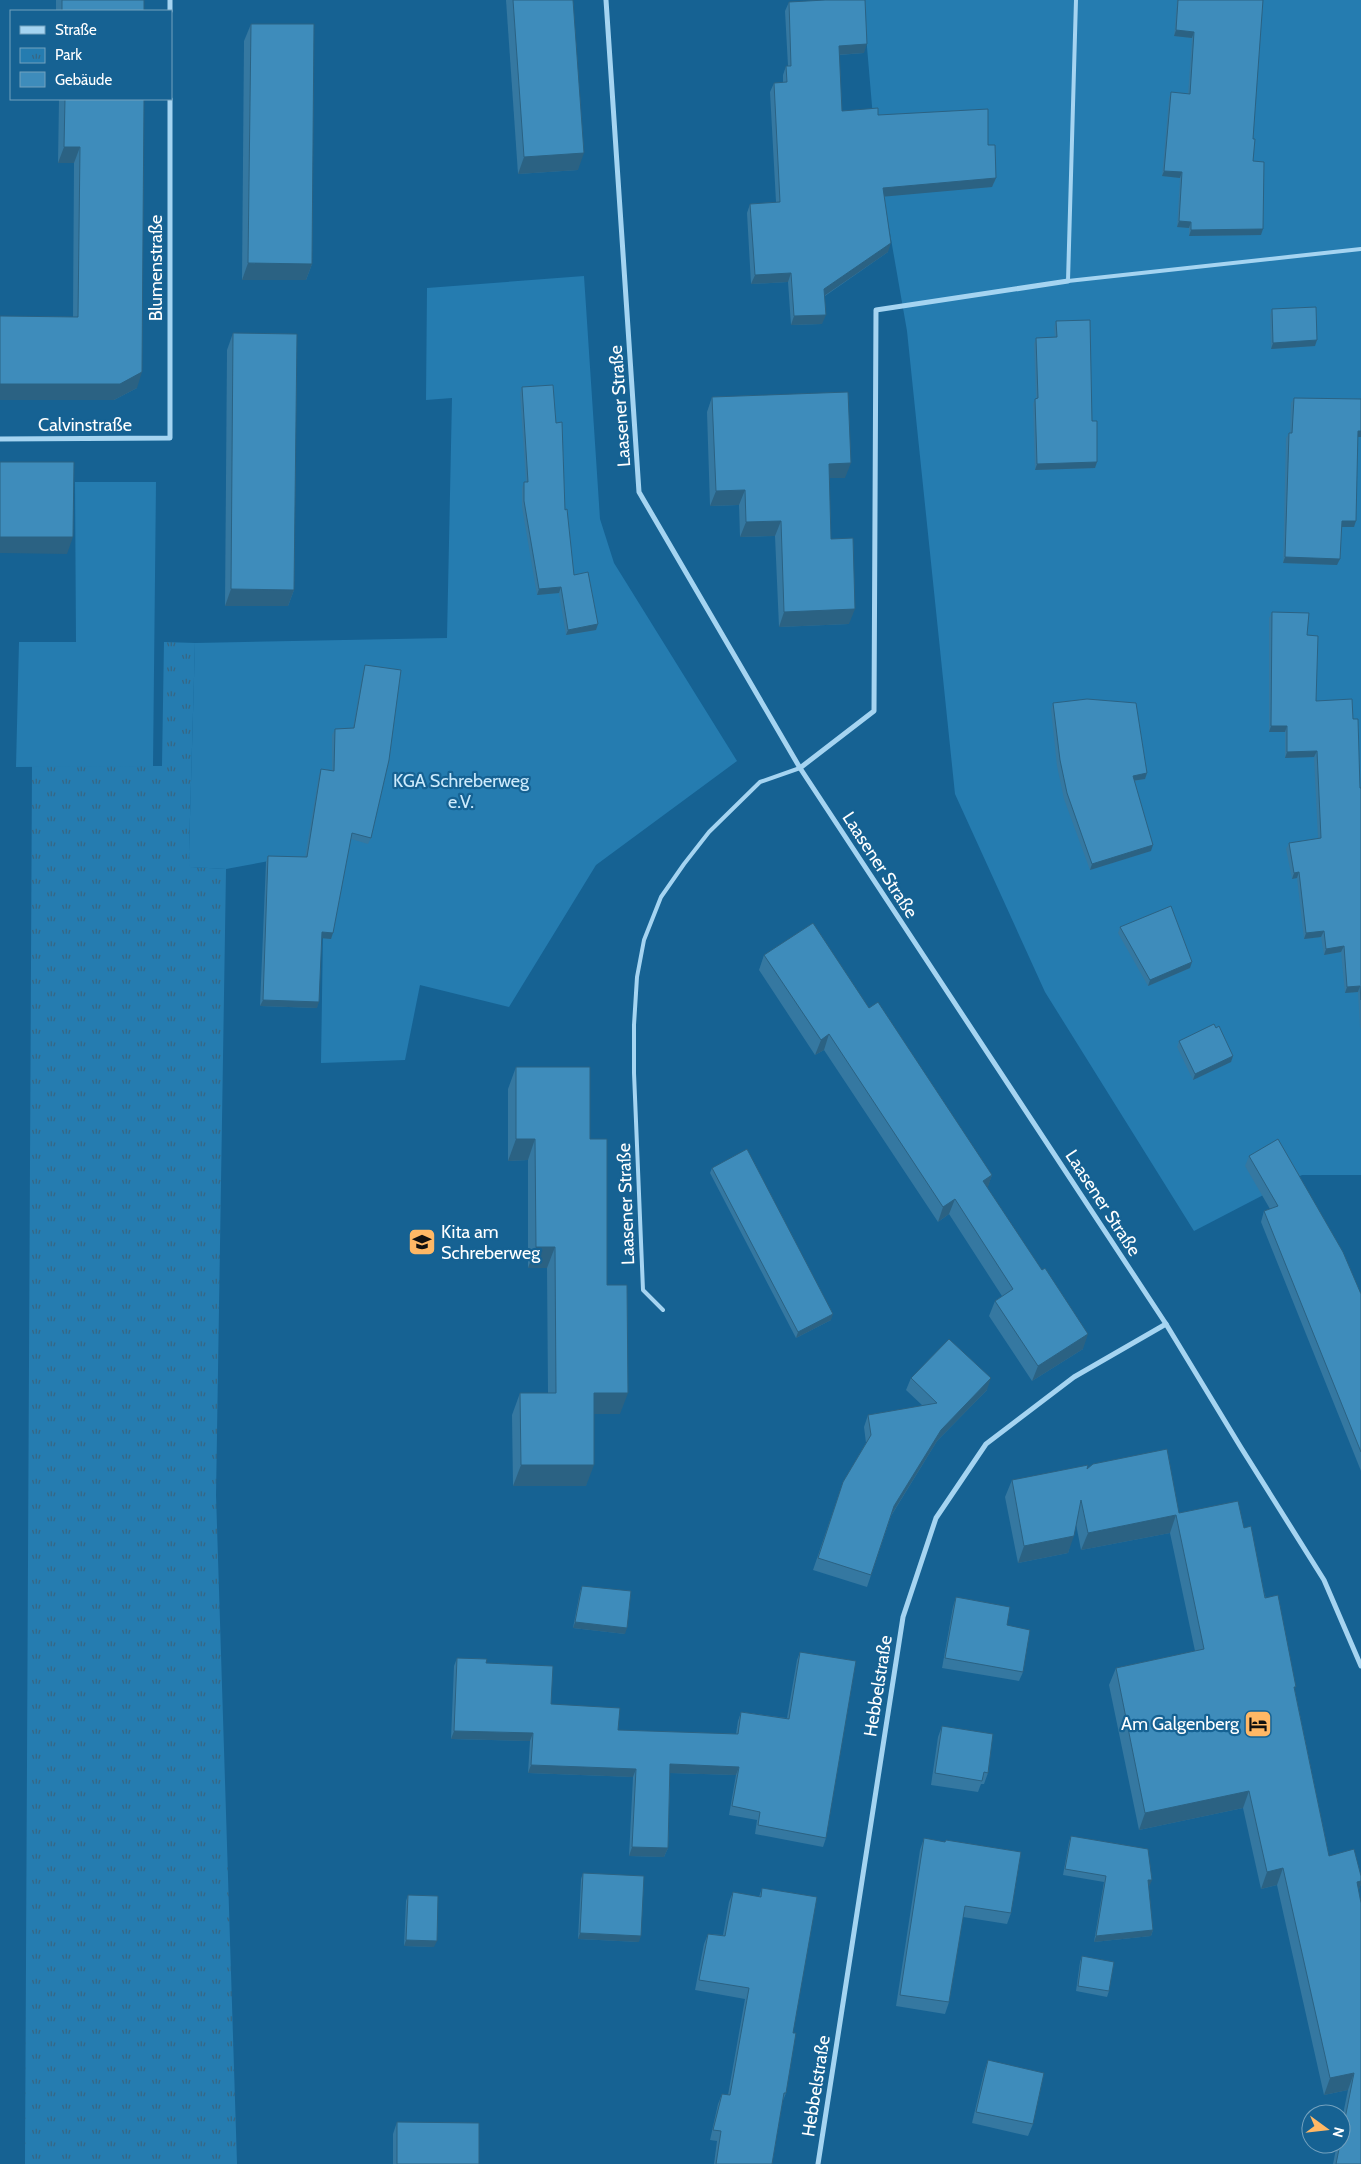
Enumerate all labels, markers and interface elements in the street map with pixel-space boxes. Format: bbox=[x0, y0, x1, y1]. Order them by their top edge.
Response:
legend bbox=[10, 10, 172, 100]
text: Straße bbox=[55, 21, 97, 39]
text: Park bbox=[55, 46, 82, 64]
text: Gebäude bbox=[55, 71, 112, 89]
street label: Blumenstraße bbox=[145, 215, 167, 321]
street label: Laasener Straße bbox=[605, 344, 635, 468]
street label: Calvinstraße bbox=[38, 414, 132, 436]
park label: KGA Schreberweg e.V. bbox=[393, 770, 530, 813]
street label: Laasener Straße bbox=[838, 808, 922, 922]
street label: Laasener Straße bbox=[613, 1143, 639, 1265]
street label: Laasener Straße bbox=[1061, 1146, 1145, 1260]
place label: Kita am Schreberweg bbox=[441, 1221, 541, 1264]
school or university icon: Kita am Schreberweg bbox=[407, 1227, 437, 1257]
street label: Hebbelstraße bbox=[859, 1634, 897, 1738]
hotel icon: Am Galgenberg bbox=[1243, 1709, 1273, 1739]
place label: Am Galgenberg bbox=[1121, 1713, 1240, 1735]
street label: Hebbelstraße bbox=[797, 2034, 835, 2138]
north arrow bbox=[1301, 2104, 1351, 2154]
text: N bbox=[1329, 2125, 1349, 2139]

